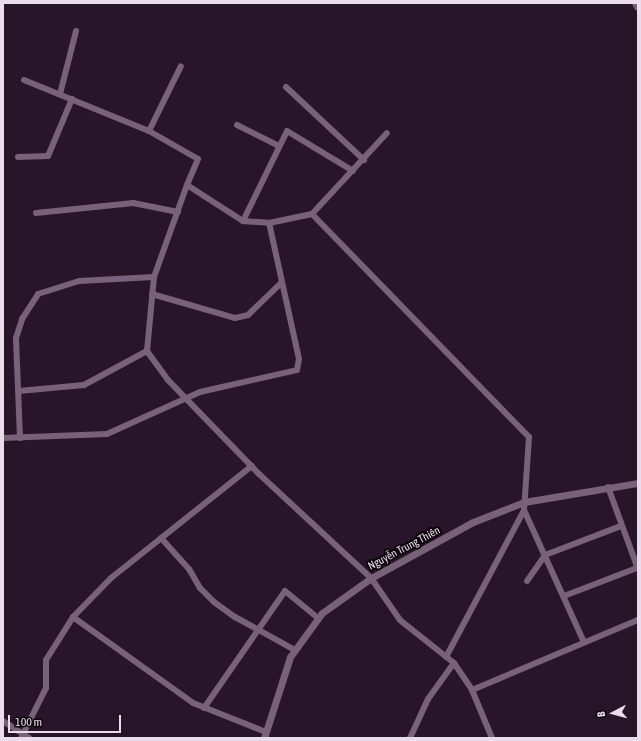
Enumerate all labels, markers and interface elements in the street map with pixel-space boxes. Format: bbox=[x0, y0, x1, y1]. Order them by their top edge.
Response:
street label: Nguyễn Trung Thiên bbox=[366, 523, 442, 573]
north arrow bbox=[593, 693, 633, 733]
scale bar bbox=[10, 707, 123, 733]
text: B bbox=[595, 711, 607, 717]
text: 100 m bbox=[15, 715, 42, 729]

